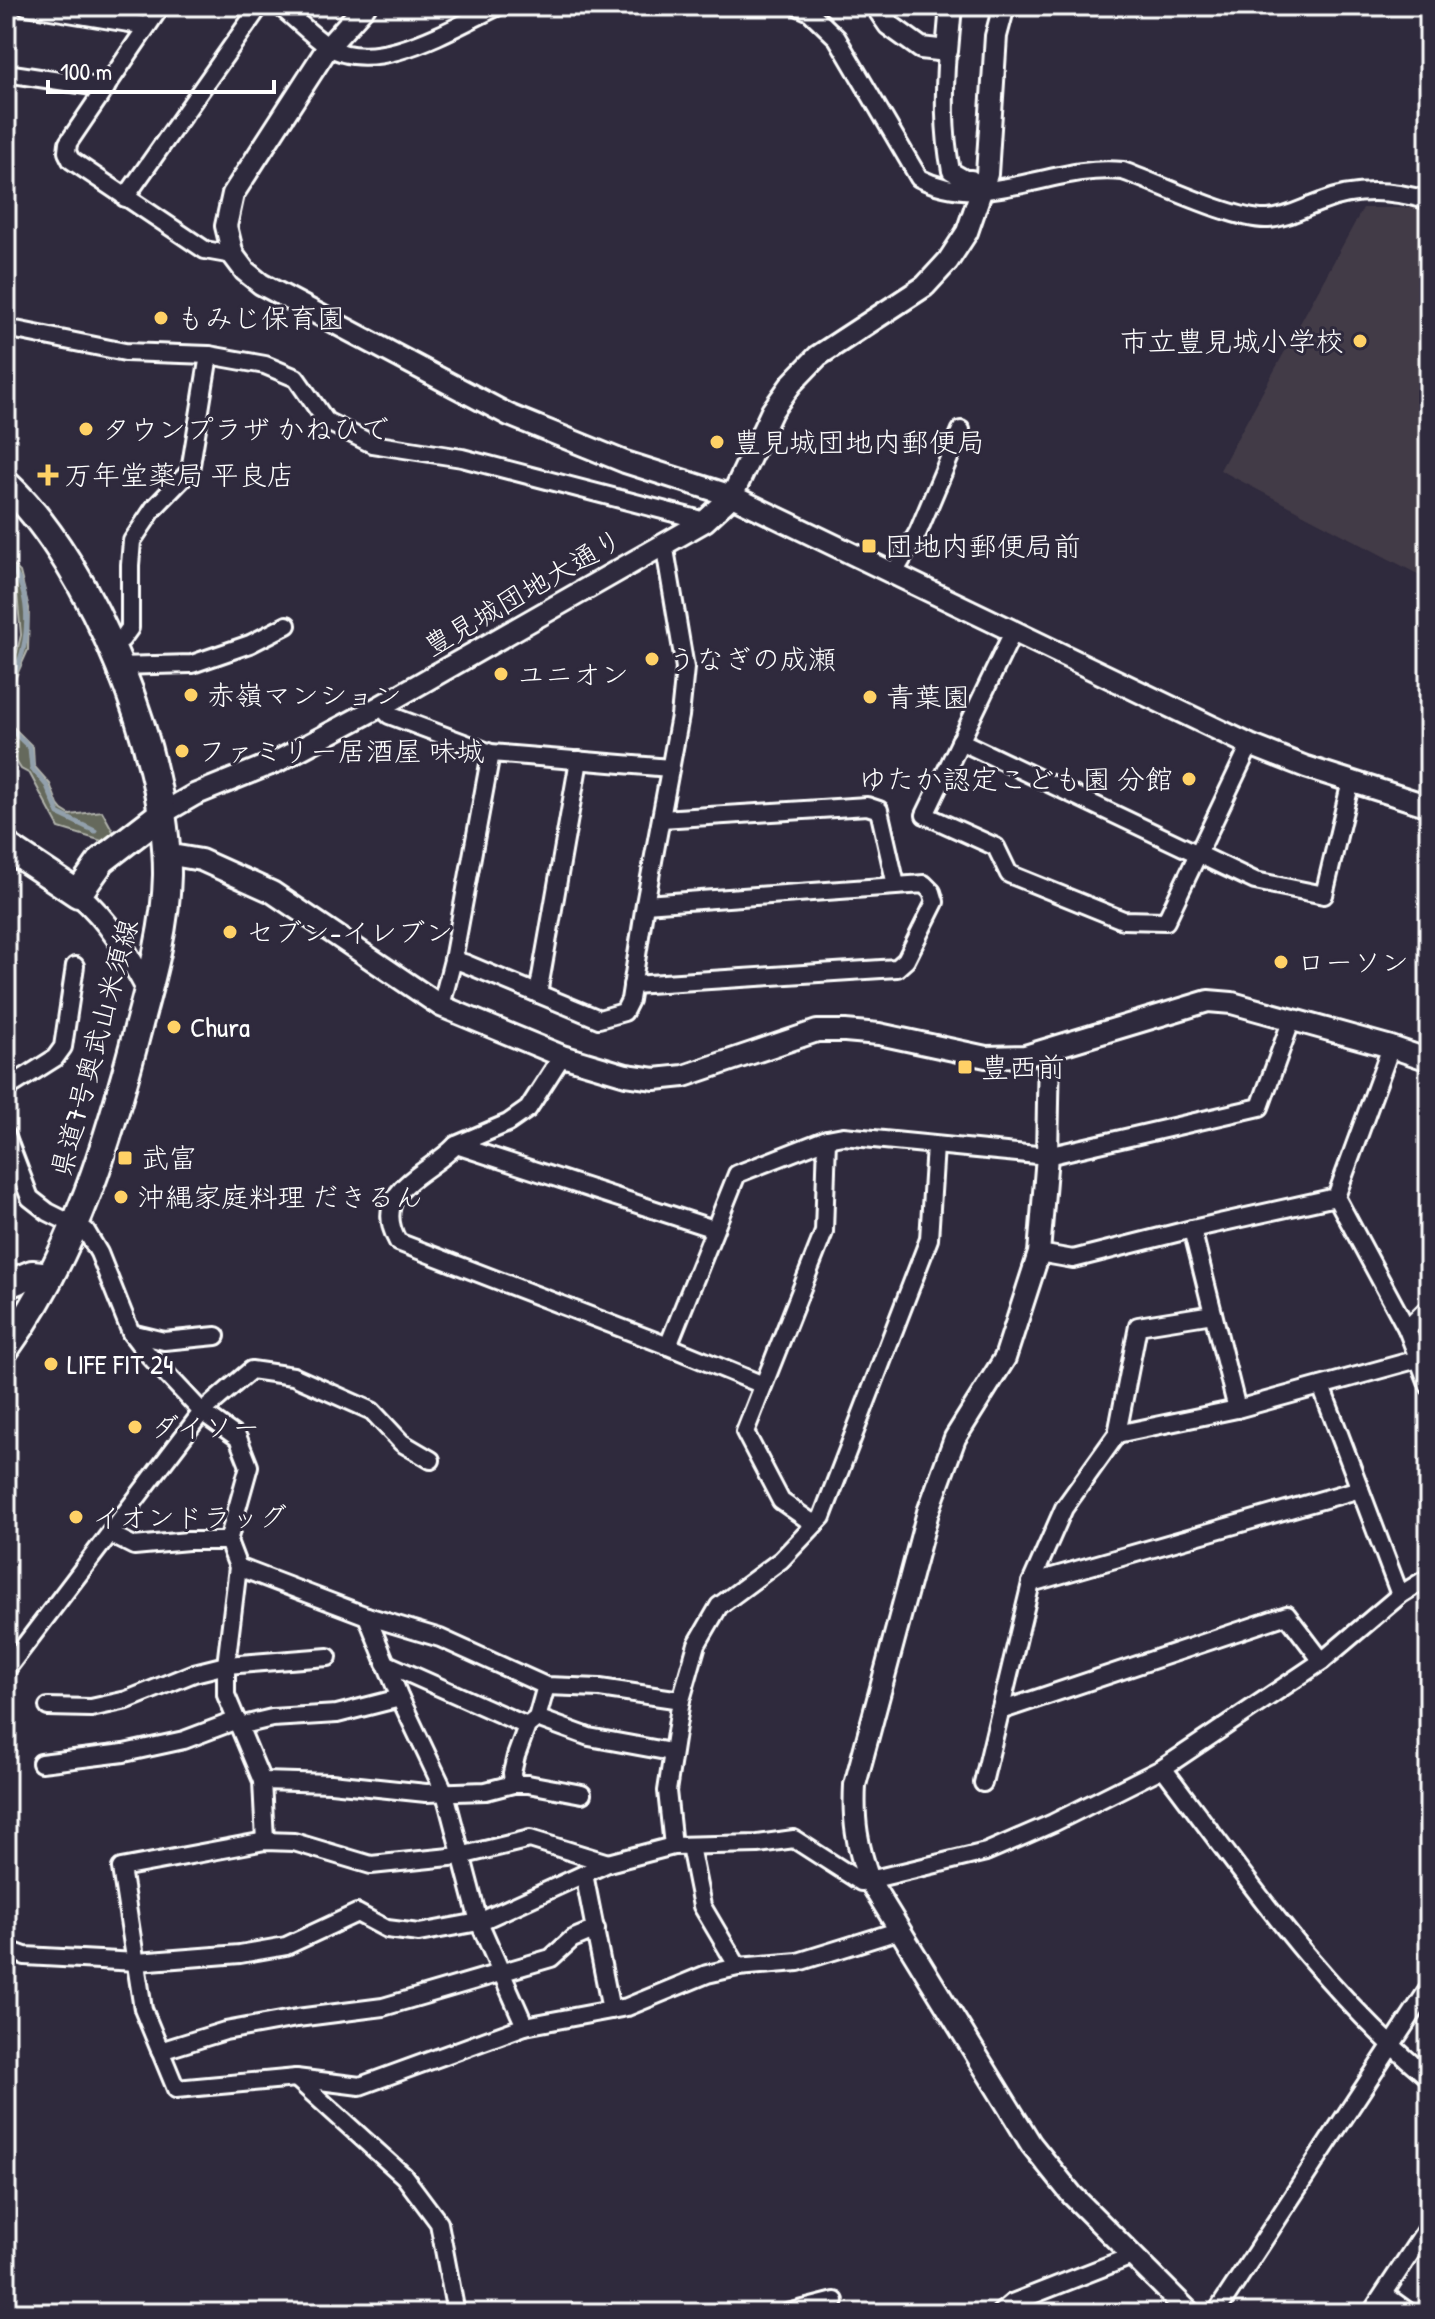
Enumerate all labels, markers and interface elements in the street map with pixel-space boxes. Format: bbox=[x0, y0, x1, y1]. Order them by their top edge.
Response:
scale bar bbox=[48, 44, 274, 94]
text: 100 m bbox=[60, 55, 112, 87]
place label: もみじ保育園 bbox=[177, 299, 345, 337]
marker: もみじ保育園 bbox=[152, 309, 170, 327]
place label: 市立豊見城小学校 bbox=[1120, 322, 1344, 360]
marker: 市立豊見城小学校 bbox=[1351, 332, 1369, 350]
place label: タウンプラザ かねひで bbox=[102, 410, 388, 448]
marker: タウンプラザ かねひで bbox=[77, 420, 95, 438]
place label: 豊見城団地内郵便局 bbox=[733, 423, 985, 461]
marker: 豊見城団地内郵便局 bbox=[708, 433, 726, 451]
place label: 万年堂薬局 平良店 bbox=[64, 456, 294, 494]
marker: 万年堂薬局 平良店 bbox=[39, 466, 57, 484]
street label: 豊見城団地大通り bbox=[416, 520, 630, 664]
place label: 団地内郵便局前 bbox=[885, 527, 1081, 565]
marker: 団地内郵便局前 bbox=[860, 537, 878, 555]
place label: うなぎの成瀬 bbox=[668, 640, 836, 678]
marker: うなぎの成瀬 bbox=[643, 650, 661, 668]
place label: ユニオン bbox=[517, 655, 629, 693]
marker: ユニオン bbox=[492, 665, 510, 683]
place label: 赤嶺マンション bbox=[207, 676, 402, 714]
place label: 青葉園 bbox=[886, 678, 970, 716]
marker: 赤嶺マンション bbox=[182, 686, 200, 704]
marker: 青葉園 bbox=[861, 688, 879, 706]
place label: ファミリー居酒屋 味城 bbox=[198, 732, 484, 770]
marker: ファミリー居酒屋 味城 bbox=[173, 742, 191, 760]
place label: ゆたか認定こども園 分館 bbox=[859, 760, 1173, 798]
marker: ゆたか認定こども園 分館 bbox=[1180, 770, 1198, 788]
place label: セブン-イレブン bbox=[246, 913, 453, 951]
street label: 県道7号奥武山米須線 bbox=[41, 915, 147, 1181]
marker: セブン-イレブン bbox=[221, 923, 239, 941]
place label: ローソン bbox=[1297, 943, 1409, 981]
marker: ローソン bbox=[1272, 953, 1290, 971]
place label: Chura bbox=[190, 1008, 250, 1046]
marker: Chura bbox=[165, 1018, 183, 1036]
place label: 豊西前 bbox=[981, 1048, 1065, 1086]
marker: 豊西前 bbox=[956, 1058, 974, 1076]
place label: 武富 bbox=[141, 1139, 197, 1177]
marker: 武富 bbox=[116, 1149, 134, 1167]
place label: 沖縄家庭料理 だきるん bbox=[137, 1178, 423, 1216]
marker: 沖縄家庭料理 だきるん bbox=[112, 1188, 130, 1206]
place label: LIFE FIT 24 bbox=[67, 1345, 174, 1383]
marker: LIFE FIT 24 bbox=[42, 1355, 60, 1373]
place label: ダイソー bbox=[151, 1408, 260, 1446]
marker: ダイソー bbox=[126, 1418, 144, 1436]
place label: イオンドラッグ bbox=[92, 1498, 287, 1536]
marker: イオンドラッグ bbox=[67, 1508, 85, 1526]

